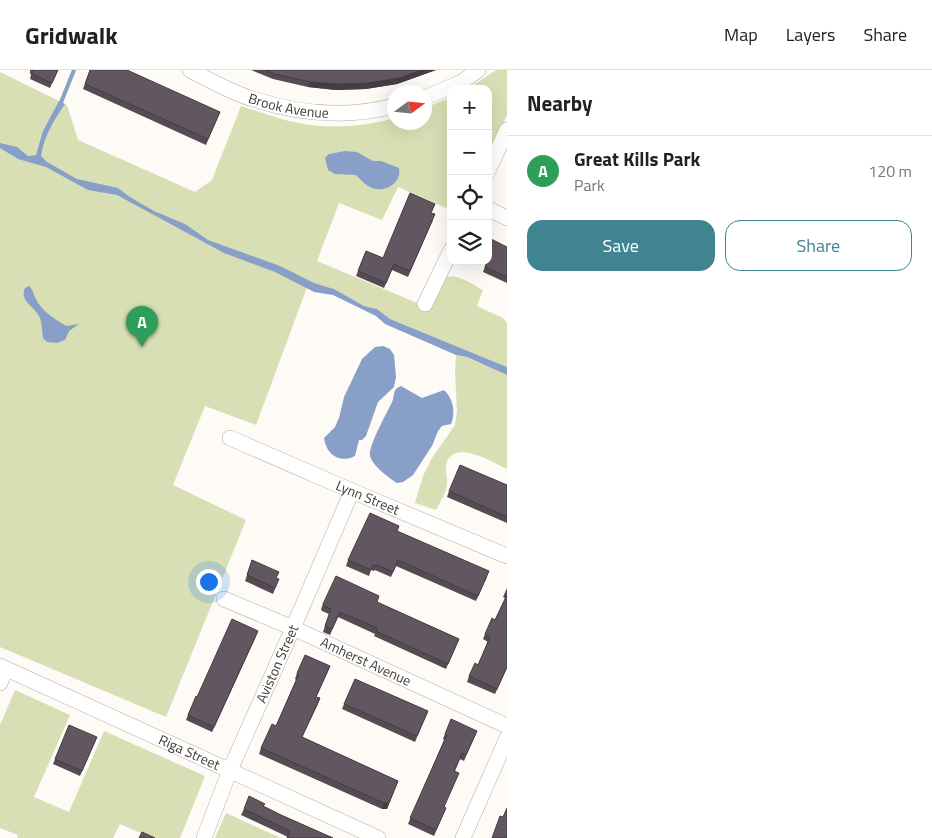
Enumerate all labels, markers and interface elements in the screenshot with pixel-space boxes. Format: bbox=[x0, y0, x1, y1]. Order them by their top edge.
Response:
text: Gridwalk bbox=[25, 17, 118, 53]
text: Map bbox=[724, 21, 758, 48]
text: Layers bbox=[786, 21, 835, 48]
text: Share bbox=[863, 21, 907, 48]
north arrow bbox=[387, 85, 432, 130]
map controls bbox=[447, 85, 492, 265]
button: + bbox=[447, 85, 492, 130]
street label: Brook Avenue bbox=[246, 87, 330, 123]
text: Nearby bbox=[527, 87, 592, 119]
button: − bbox=[447, 130, 492, 175]
text: Great Kills Park bbox=[574, 144, 700, 173]
text: A bbox=[538, 159, 548, 183]
text: 120 m bbox=[868, 159, 912, 183]
text: Park bbox=[574, 173, 605, 197]
button: locate bbox=[447, 175, 492, 220]
button: layers bbox=[447, 220, 492, 265]
button: Save bbox=[527, 220, 715, 271]
button: Share bbox=[725, 220, 912, 271]
pin: A bbox=[126, 306, 158, 347]
street label: Lynn Street bbox=[333, 474, 403, 520]
your location bbox=[196, 569, 222, 595]
street label: Aviston Street bbox=[250, 621, 303, 706]
street label: Amherst Avenue bbox=[317, 631, 415, 691]
street label: Riga Street bbox=[156, 729, 224, 775]

